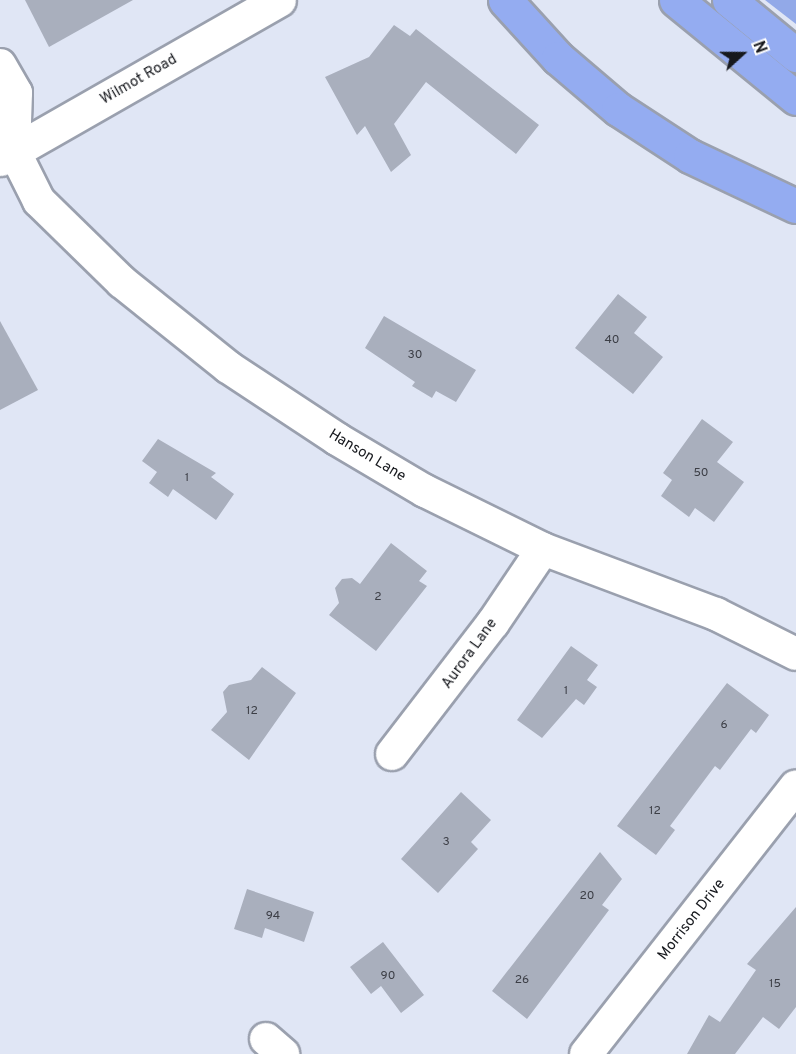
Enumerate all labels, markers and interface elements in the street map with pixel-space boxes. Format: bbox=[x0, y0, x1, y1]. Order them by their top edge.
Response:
north arrow bbox=[712, 24, 772, 84]
text: N bbox=[747, 39, 770, 57]
street label: Wilmot Road bbox=[98, 51, 180, 109]
house number: 40 bbox=[604, 334, 620, 348]
house number: 30 bbox=[408, 349, 422, 363]
street label: Hanson Lane bbox=[325, 426, 409, 486]
house number: 50 bbox=[693, 467, 709, 481]
house number: 1 bbox=[185, 472, 189, 486]
house number: 2 bbox=[374, 591, 382, 605]
street label: Aurora Lane bbox=[438, 615, 502, 693]
house number: 1 bbox=[564, 685, 568, 699]
house number: 12 bbox=[246, 705, 258, 719]
house number: 6 bbox=[720, 719, 728, 733]
house number: 12 bbox=[649, 805, 661, 819]
house number: 3 bbox=[442, 836, 450, 850]
street label: Morrison Drive bbox=[655, 876, 729, 964]
house number: 20 bbox=[579, 890, 595, 904]
house number: 94 bbox=[266, 910, 280, 924]
house number: 90 bbox=[381, 970, 395, 984]
house number: 26 bbox=[515, 974, 529, 988]
house number: 15 bbox=[769, 978, 781, 992]

